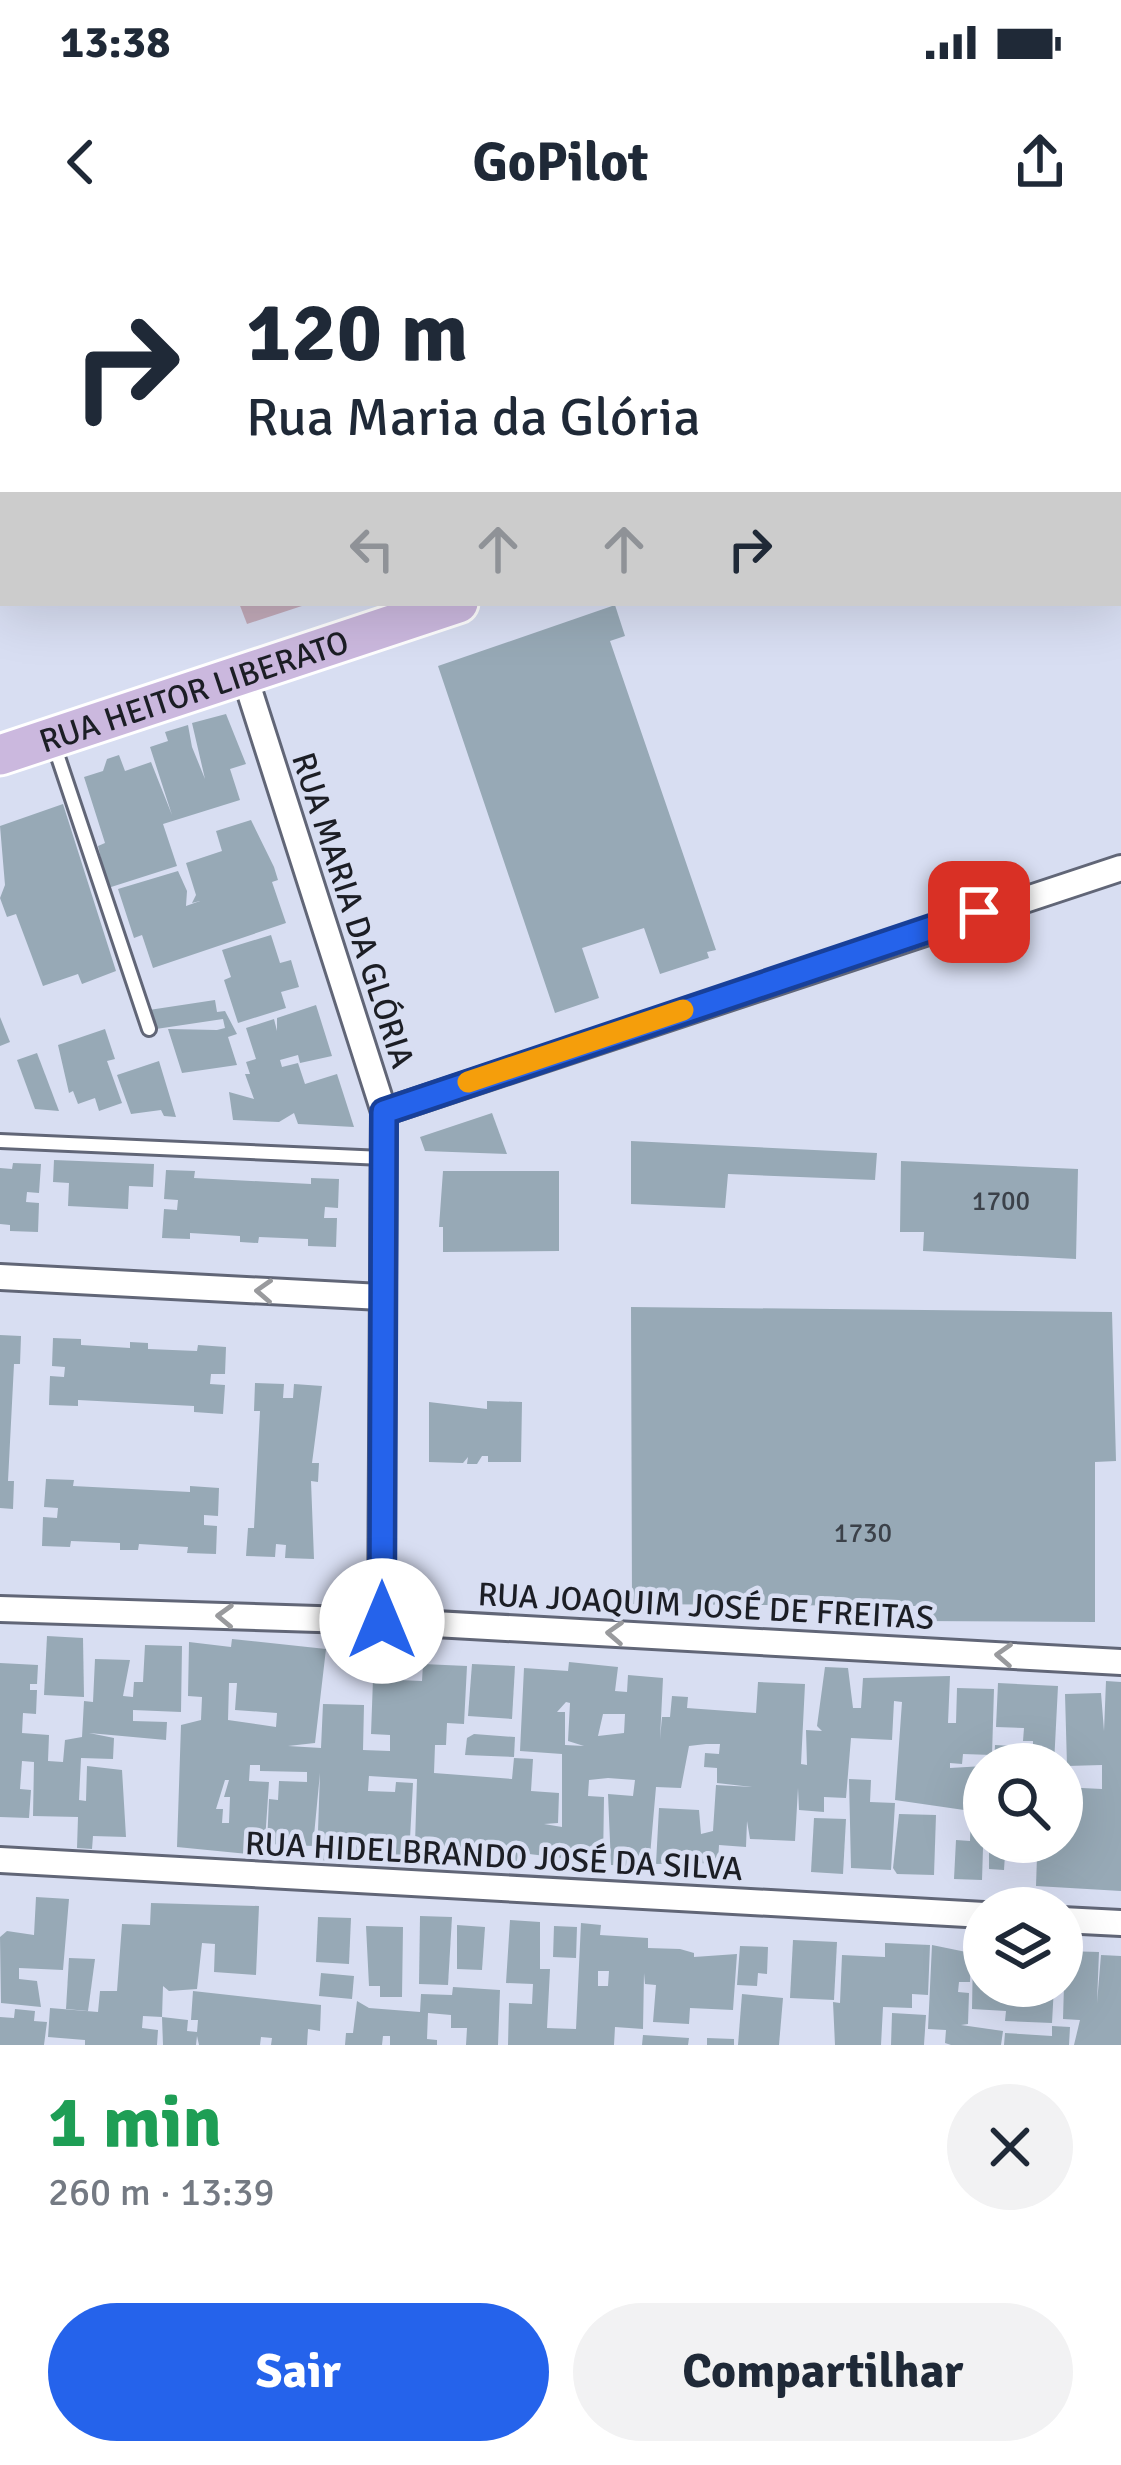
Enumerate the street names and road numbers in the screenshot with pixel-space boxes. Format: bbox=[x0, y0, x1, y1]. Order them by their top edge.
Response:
street label: RUA HEITOR LIBERATO bbox=[34, 622, 354, 763]
street label: RUA MARIA DA GLÓRIA bbox=[282, 748, 423, 1073]
street label: RUA JOAQUIM JOSÉ DE FREITAS bbox=[477, 1574, 935, 1639]
street label: RUA HIDELBRANDO JOSÉ DA SILVA bbox=[244, 1823, 744, 1890]

